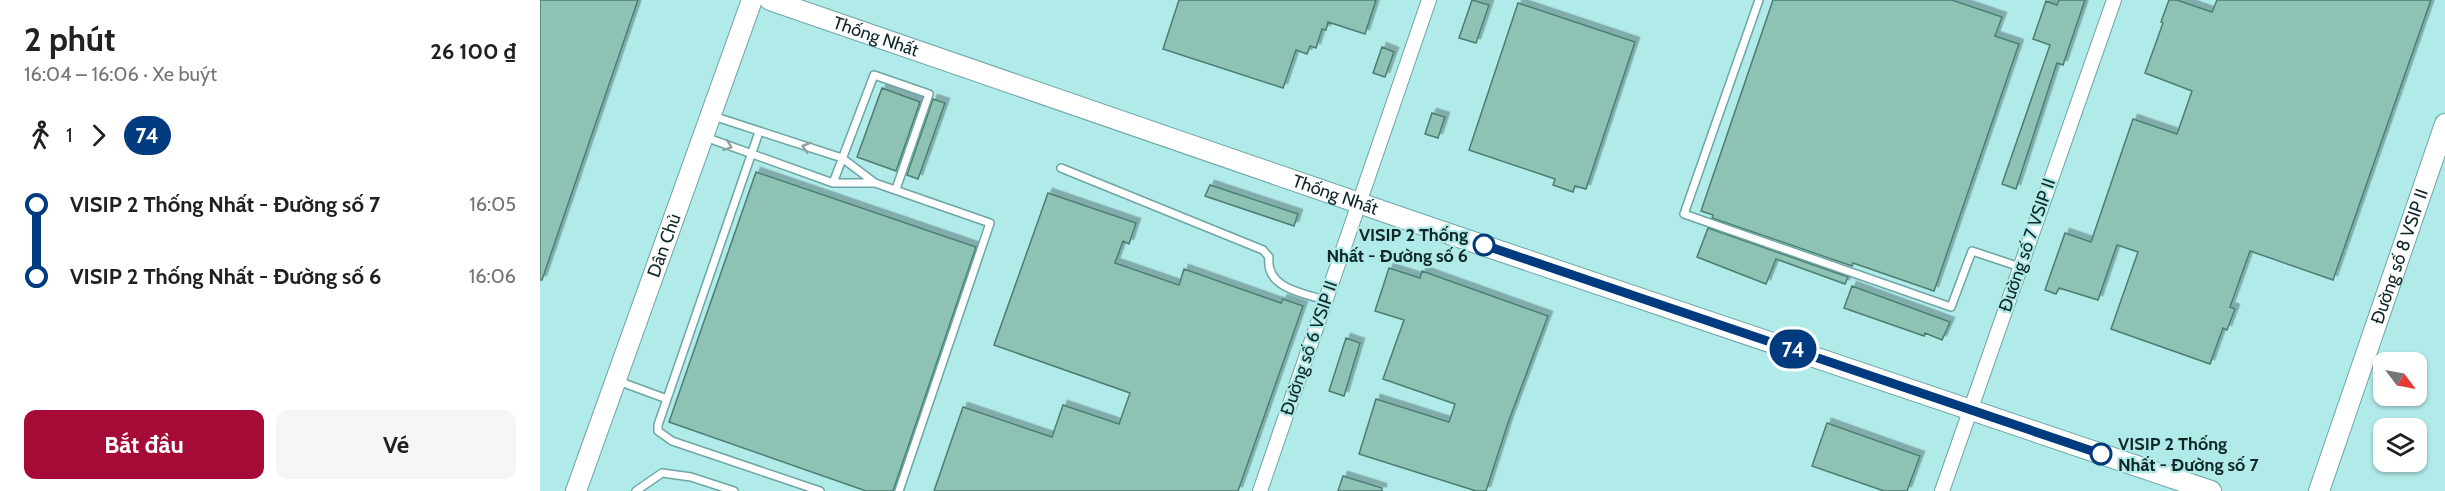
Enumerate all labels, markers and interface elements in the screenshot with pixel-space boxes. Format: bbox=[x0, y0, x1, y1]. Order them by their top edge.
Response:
street label: Thống Nhất bbox=[830, 12, 922, 61]
text: 2 phút bbox=[24, 19, 115, 59]
text: 26 100 ₫ bbox=[430, 38, 516, 65]
text: 16:04 – 16:06 · Xe buýt bbox=[24, 62, 217, 86]
icon: walk bbox=[24, 119, 57, 152]
icon: forward bbox=[82, 119, 115, 152]
text: 1 bbox=[66, 123, 73, 147]
text: 74 bbox=[136, 123, 159, 148]
one-way arrow bbox=[722, 138, 732, 151]
one-way arrow bbox=[801, 142, 812, 154]
street label: Thống Nhất bbox=[1290, 170, 1381, 220]
street label: Đường số 7 VSIP II bbox=[1994, 175, 2060, 315]
street label: Đường số 8 VSIP II bbox=[2366, 186, 2433, 327]
text: VISIP 2 Thống Nhất - Đường số 7 bbox=[70, 191, 380, 218]
text: 16:05 bbox=[469, 192, 516, 216]
street label: Dân Chủ bbox=[643, 211, 686, 280]
place label: VISIP 2 Thống Nhất - Đường số 6 bbox=[1326, 224, 1468, 267]
marker: VISIP 2 Thống Nhất - Đường số 6 bbox=[1473, 234, 1495, 256]
text: VISIP 2 Thống Nhất - Đường số 6 bbox=[70, 263, 381, 290]
text: 16:06 bbox=[469, 264, 516, 288]
street label: Đường số 6 VSIP II bbox=[1276, 278, 1342, 418]
line badge: 74 bbox=[1766, 330, 1820, 368]
text: 74 bbox=[1781, 337, 1805, 362]
north arrow bbox=[2373, 352, 2427, 406]
map controls bbox=[2373, 352, 2427, 472]
button: Bắt đầu bbox=[24, 410, 264, 479]
button: Vé bbox=[276, 410, 516, 479]
button: layers bbox=[2373, 418, 2427, 472]
place label: VISIP 2 Thống Nhất - Đường số 7 bbox=[2118, 433, 2259, 476]
marker: VISIP 2 Thống Nhất - Đường số 7 bbox=[2090, 443, 2112, 465]

